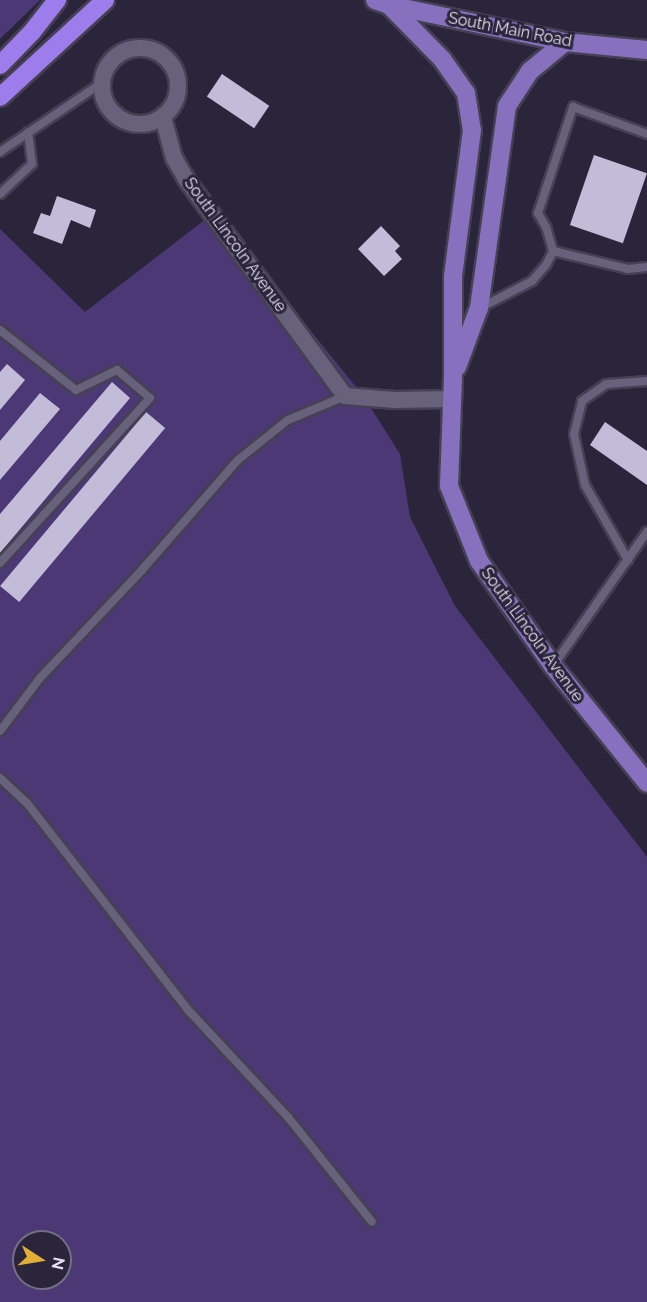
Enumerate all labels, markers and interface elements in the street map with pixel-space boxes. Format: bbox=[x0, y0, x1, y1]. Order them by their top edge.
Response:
street label: South Main Road bbox=[447, 9, 573, 51]
street label: South Lincoln Avenue bbox=[180, 174, 290, 316]
street label: South Lincoln Avenue bbox=[477, 564, 587, 706]
north arrow bbox=[12, 1230, 72, 1290]
text: N bbox=[48, 1255, 69, 1271]

